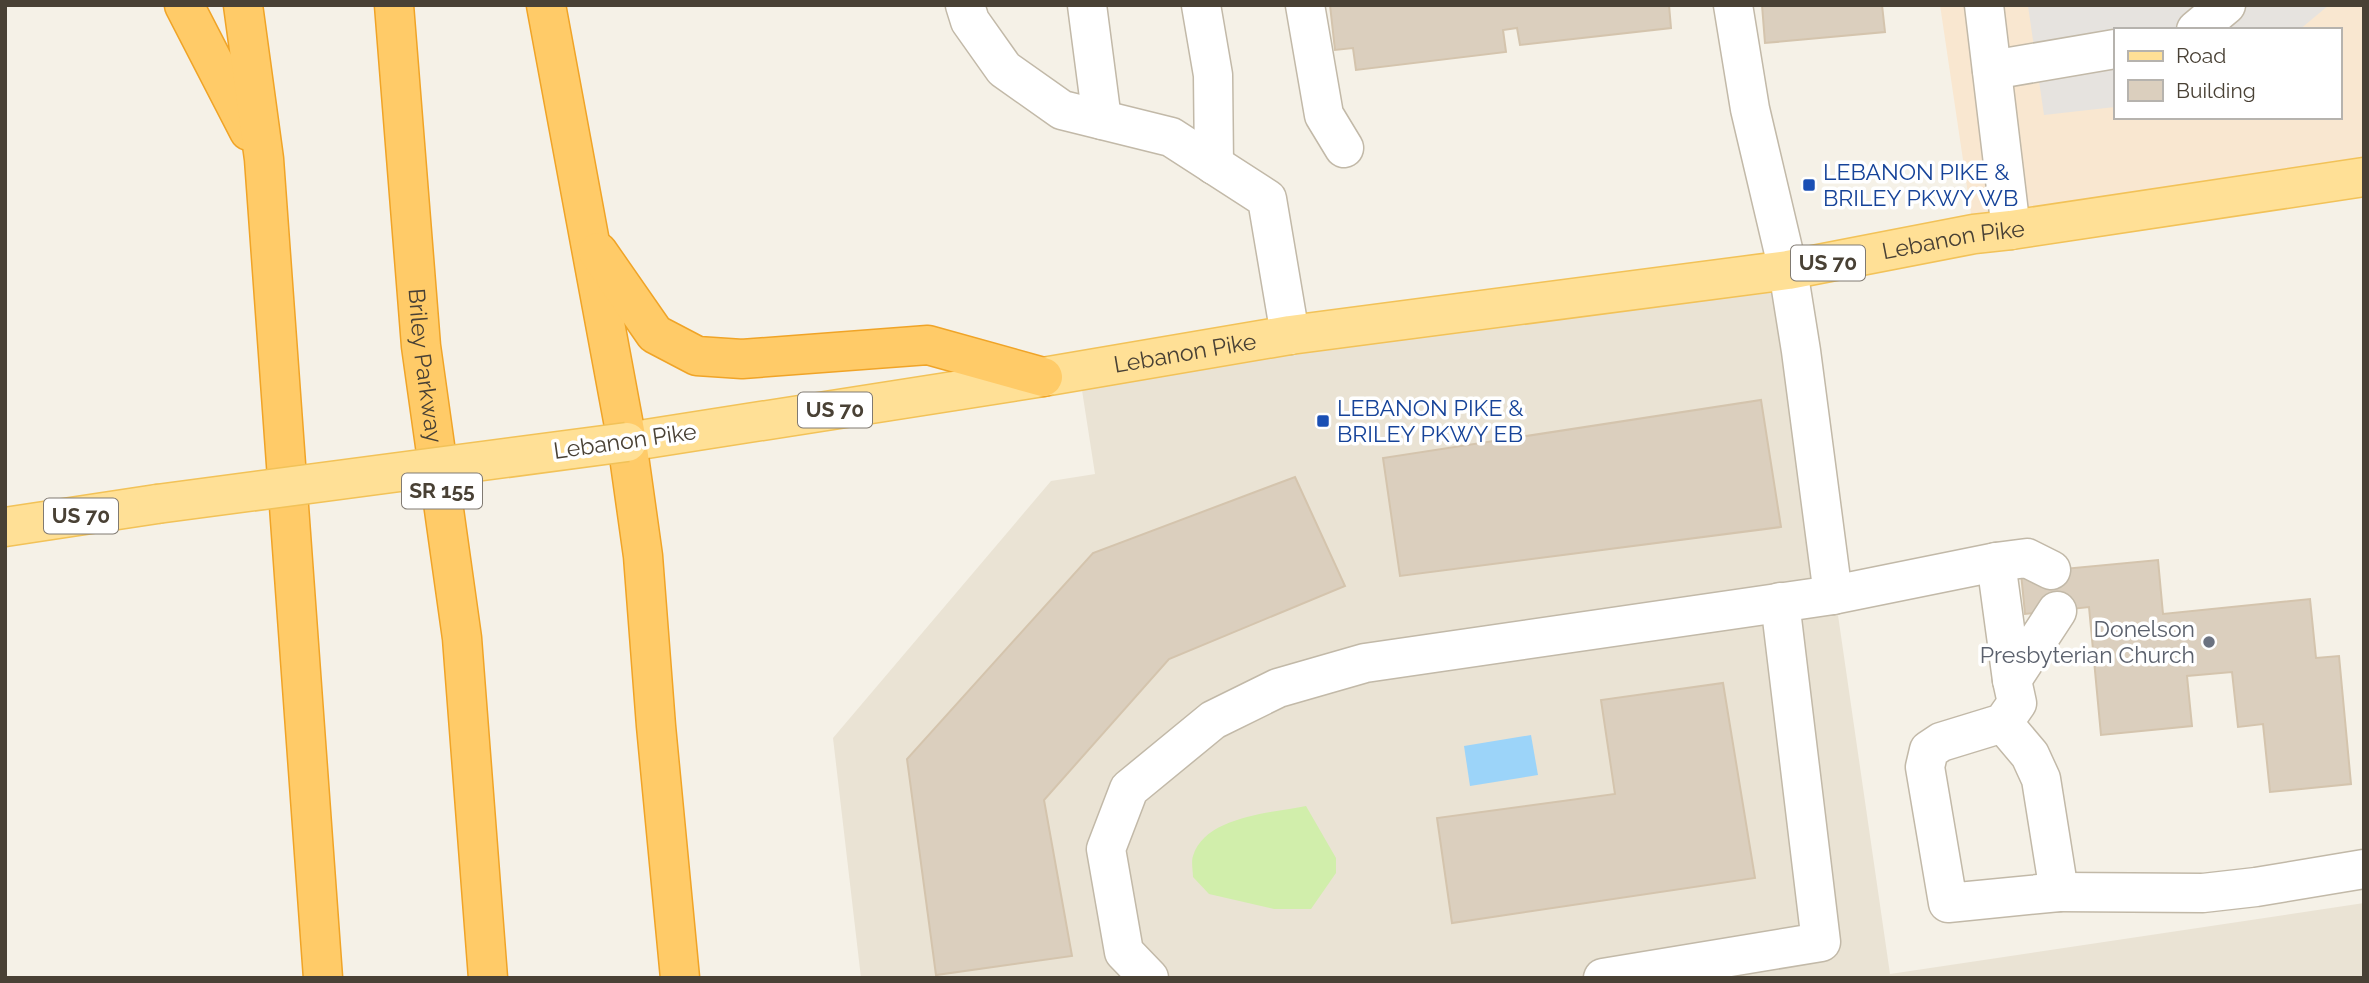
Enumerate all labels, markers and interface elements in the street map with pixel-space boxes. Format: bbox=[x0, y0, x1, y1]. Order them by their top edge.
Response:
legend bbox=[2114, 28, 2341, 119]
text: Road bbox=[2176, 43, 2226, 68]
text: Building bbox=[2176, 78, 2256, 103]
place label: LEBANON PIKE & BRILEY PKWY WB bbox=[1823, 158, 2018, 211]
marker: LEBANON PIKE & BRILEY PKWY WB bbox=[1801, 177, 1817, 193]
street label: Lebanon Pike bbox=[1880, 214, 2026, 265]
road number: US 70 bbox=[1791, 246, 1865, 280]
street label: Briley Parkway bbox=[403, 287, 448, 445]
street label: Lebanon Pike bbox=[1111, 327, 1258, 378]
road number: US 70 bbox=[798, 392, 872, 428]
place label: LEBANON PIKE & BRILEY PKWY EB bbox=[1337, 394, 1524, 447]
marker: LEBANON PIKE & BRILEY PKWY EB bbox=[1315, 413, 1331, 429]
street label: Lebanon Pike bbox=[552, 417, 698, 464]
road number: SR 155 bbox=[402, 474, 482, 508]
road number: US 70 bbox=[44, 498, 118, 534]
place label: Donelson Presbyterian Church bbox=[1980, 615, 2195, 668]
marker: Donelson Presbyterian Church bbox=[2201, 634, 2217, 650]

